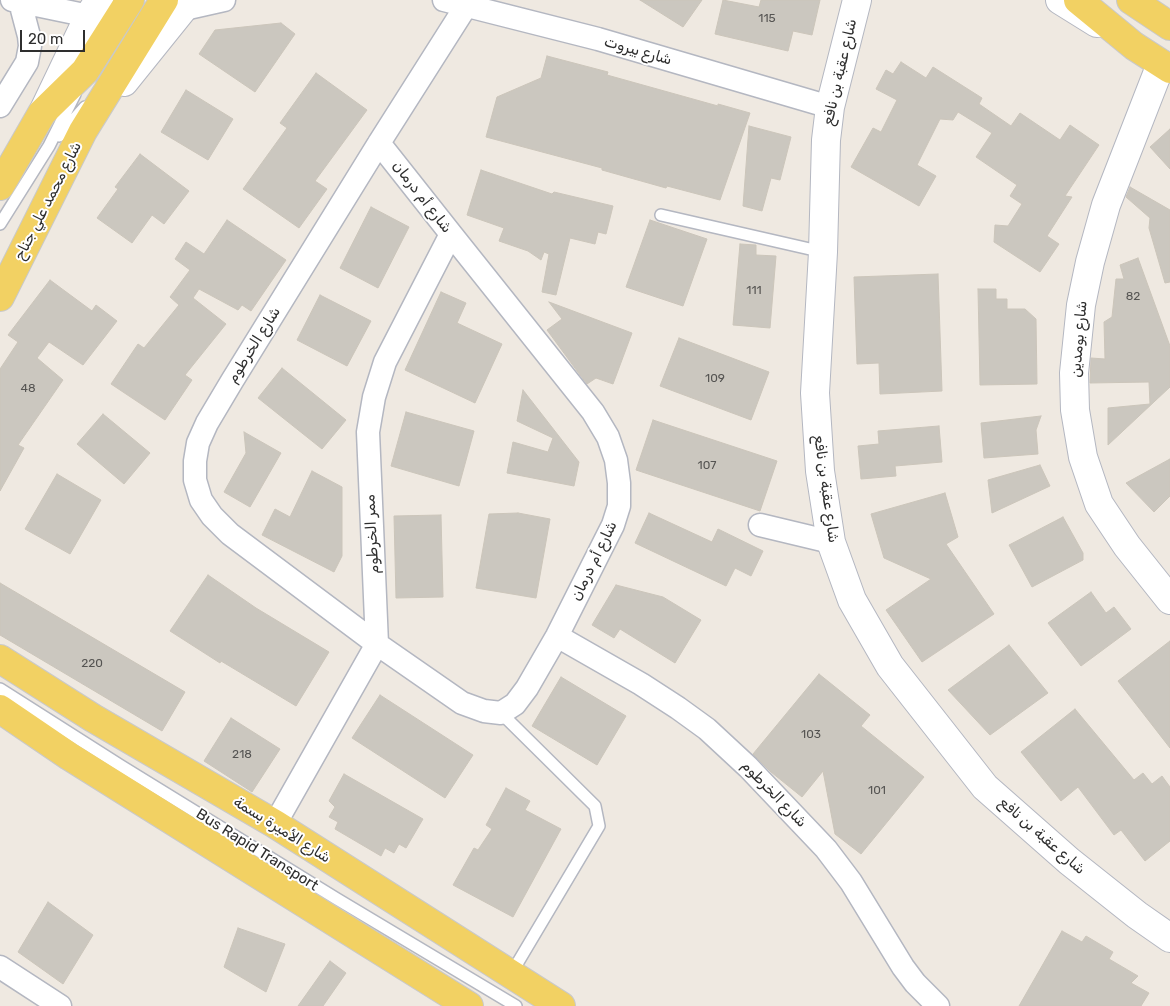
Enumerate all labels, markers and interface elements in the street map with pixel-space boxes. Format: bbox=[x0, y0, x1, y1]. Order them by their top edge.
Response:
house number: 115 bbox=[758, 12, 776, 26]
street label: شارع عقبة بن نافع bbox=[819, 17, 861, 127]
scale bar bbox=[22, 20, 88, 52]
text: 20 m bbox=[28, 30, 63, 48]
street label: شارع بيروت bbox=[602, 33, 674, 69]
street label: شارع محمد علي جناح bbox=[10, 139, 86, 263]
street label: شارع أم درمان bbox=[388, 157, 456, 237]
house number: 111 bbox=[746, 284, 762, 298]
house number: 82 bbox=[1126, 290, 1140, 304]
street label: شارع بومدين bbox=[1067, 300, 1091, 378]
street label: شارع الخرطوم bbox=[224, 304, 284, 386]
house number: 109 bbox=[705, 372, 725, 386]
house number: 48 bbox=[20, 382, 36, 396]
street label: شارع عقبة بن نافع bbox=[810, 434, 842, 544]
house number: 107 bbox=[698, 459, 716, 473]
street label: ممر الخرطوم bbox=[361, 494, 383, 574]
street label: شارع أم درمان bbox=[567, 518, 621, 604]
house number: 220 bbox=[81, 657, 103, 671]
house number: 103 bbox=[801, 728, 821, 742]
house number: 218 bbox=[232, 748, 252, 762]
street label: شارع الخرطوم bbox=[738, 757, 810, 831]
house number: 101 bbox=[868, 784, 886, 798]
street label: شارع الأميرة بسمة bbox=[230, 793, 334, 867]
street label: شارع عقبة بن نافع bbox=[995, 794, 1089, 878]
street label: Bus Rapid Transport bbox=[193, 805, 321, 895]

